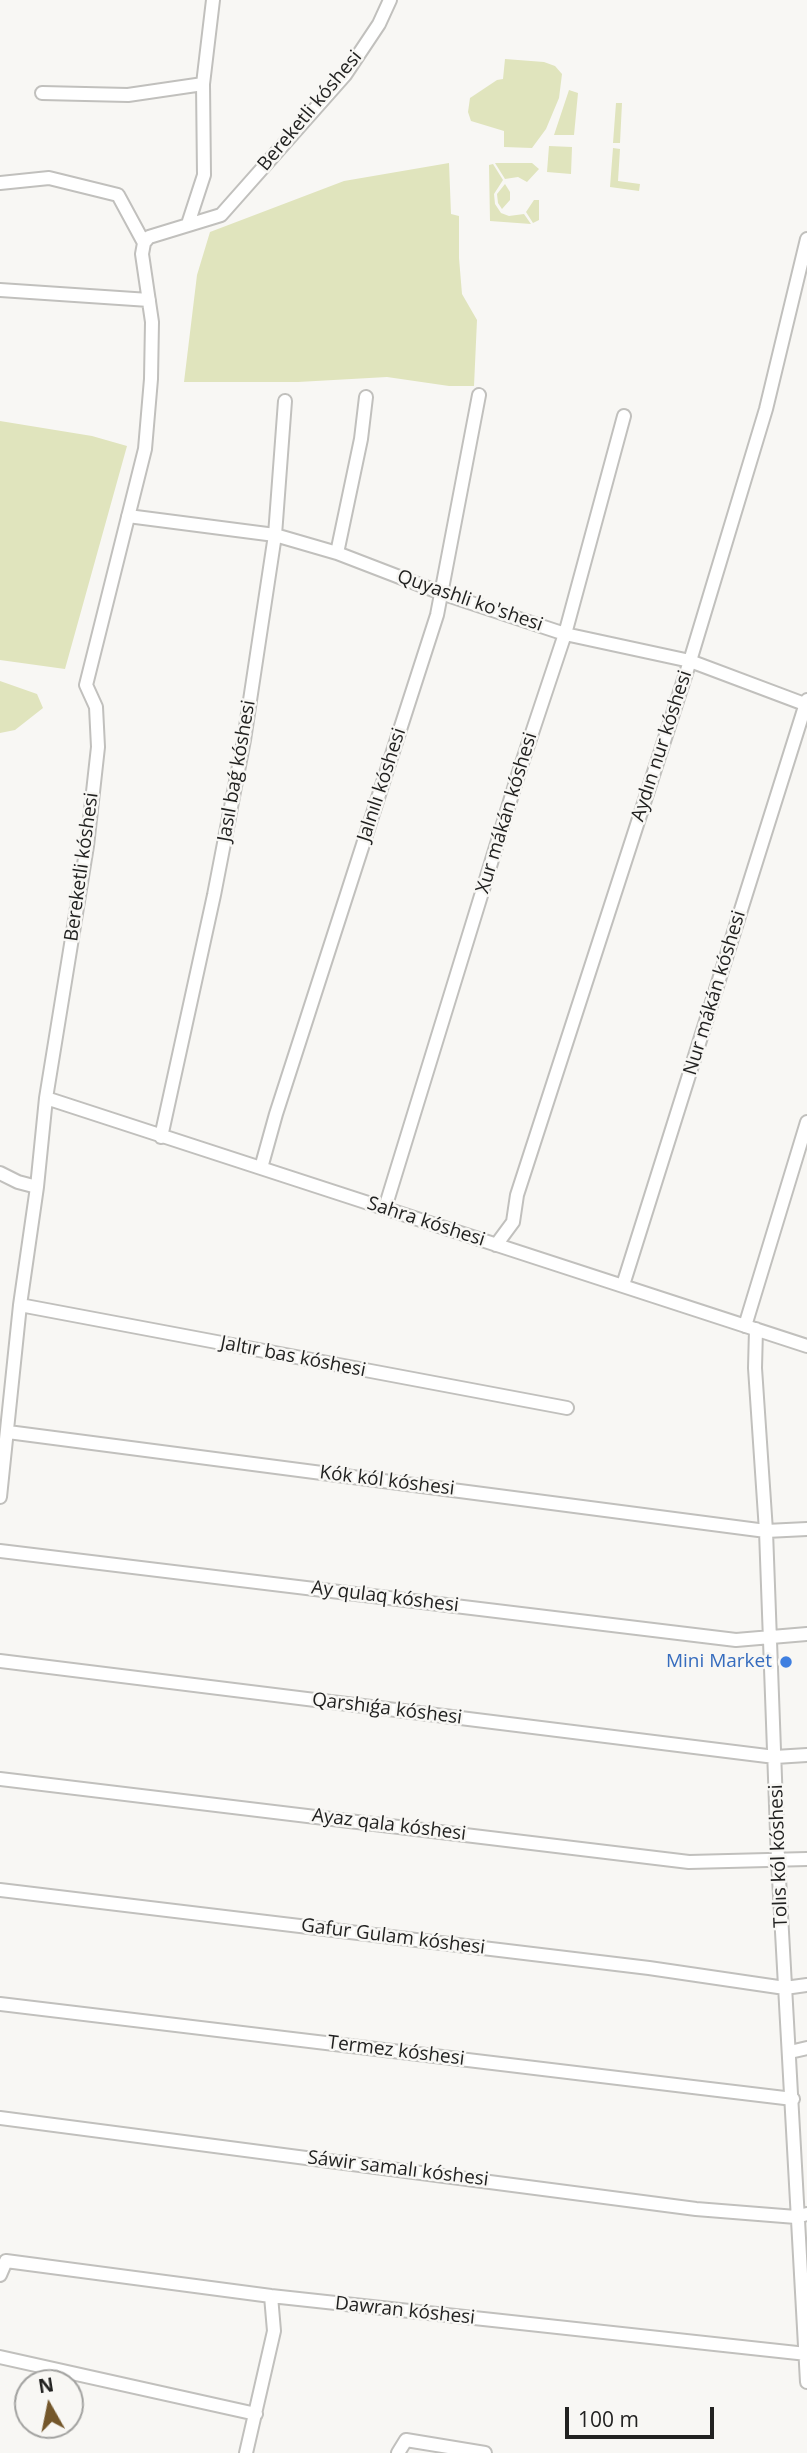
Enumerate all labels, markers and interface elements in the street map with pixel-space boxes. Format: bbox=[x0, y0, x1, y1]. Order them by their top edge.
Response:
street label: Bereketli kóshesi bbox=[253, 46, 367, 176]
street label: Quyashli ko'shesi bbox=[394, 565, 546, 637]
street label: Aydın nur kóshesi bbox=[627, 668, 697, 824]
street label: Jasıl baǵ kóshesi bbox=[213, 698, 261, 844]
street label: Jalnılı kóshesi bbox=[353, 725, 411, 845]
street label: Xur mákán kóshesi bbox=[472, 730, 542, 896]
street label: Bereketli kóshesi bbox=[60, 791, 104, 943]
street label: Nur mákán kóshesi bbox=[679, 908, 751, 1078]
street label: Sahra kóshesi bbox=[364, 1192, 488, 1252]
street label: Jaltır bas kóshesi bbox=[218, 1332, 368, 1382]
street label: Kók kól kóshesi bbox=[318, 1461, 456, 1501]
street label: Ay qulaq kóshesi bbox=[310, 1577, 460, 1617]
place label: Mini Market bbox=[666, 1651, 772, 1673]
marker: Mini Market bbox=[778, 1654, 794, 1670]
street label: Qarshıǵa kóshesi bbox=[311, 1688, 463, 1730]
street label: Tolıs kól kóshesi bbox=[765, 1784, 793, 1928]
street label: Ayaz qala kóshesi bbox=[311, 1804, 467, 1846]
street label: Gafur Gulam kóshesi bbox=[300, 1914, 486, 1960]
street label: Termez kóshesi bbox=[326, 2031, 466, 2071]
street label: Sáwir samalı kóshesi bbox=[306, 2147, 490, 2191]
street label: Dawran kóshesi bbox=[334, 2292, 476, 2330]
north arrow bbox=[14, 2369, 84, 2439]
text: N bbox=[36, 2371, 56, 2399]
scale bar bbox=[569, 2394, 718, 2438]
text: 100 m bbox=[578, 2405, 639, 2433]

